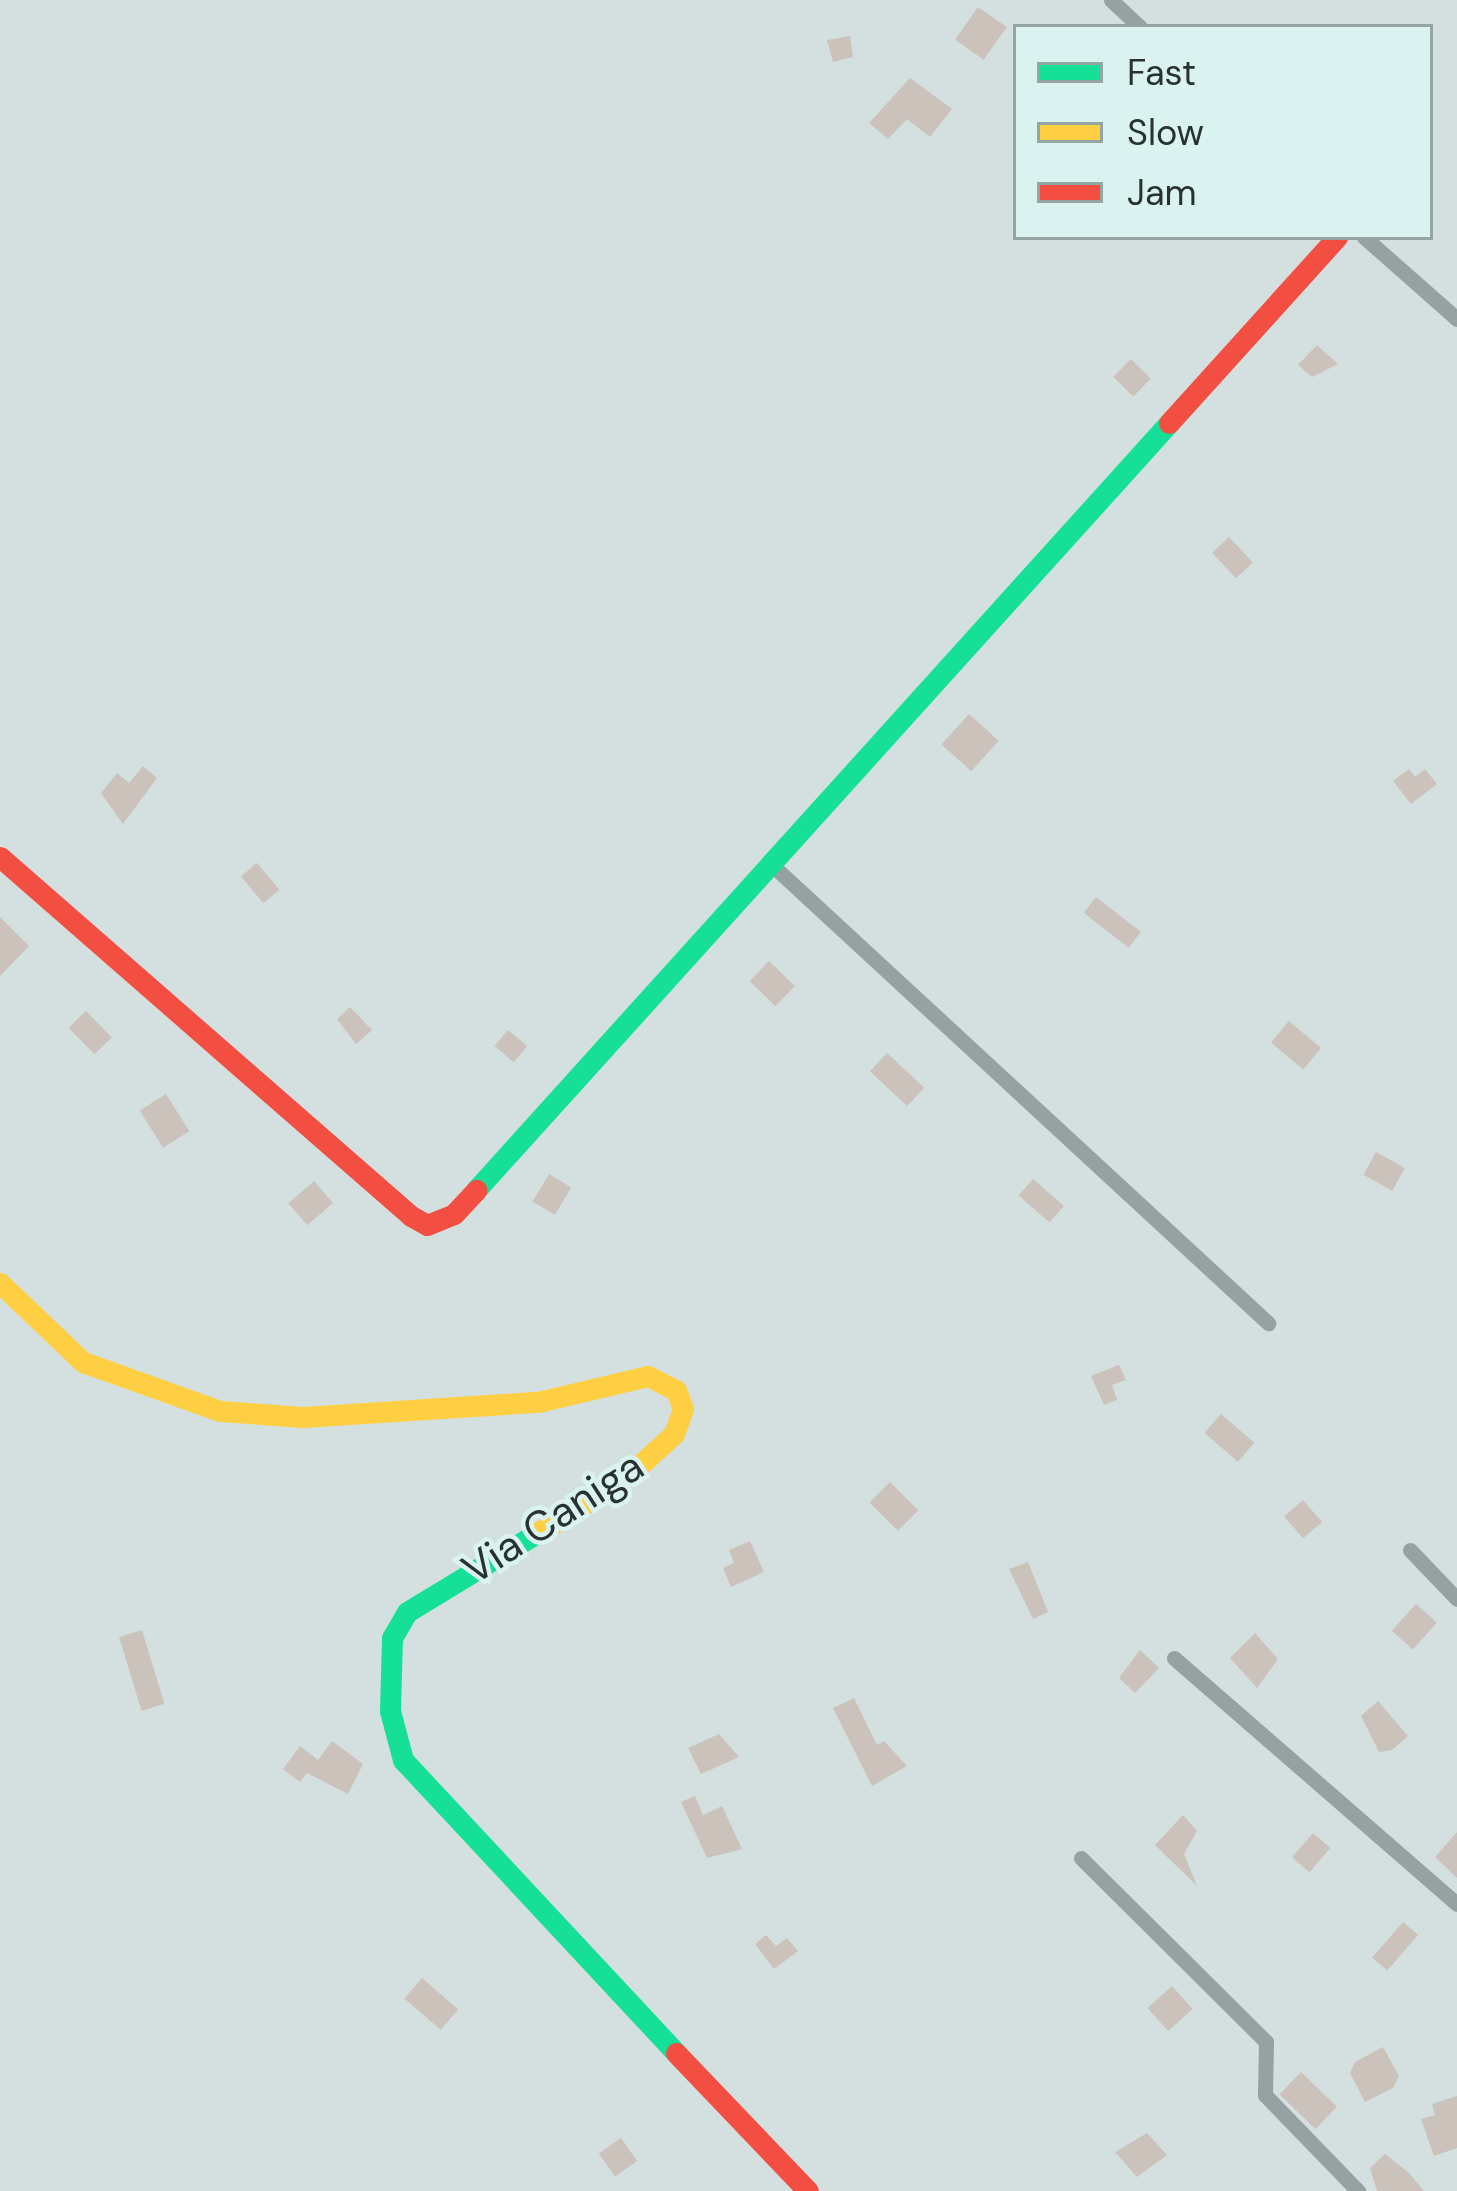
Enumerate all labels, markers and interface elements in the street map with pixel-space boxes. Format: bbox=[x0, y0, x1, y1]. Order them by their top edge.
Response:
legend bbox=[1013, 24, 1433, 240]
text: Fast bbox=[1127, 49, 1196, 96]
text: Slow bbox=[1127, 109, 1204, 156]
text: Jam bbox=[1127, 169, 1197, 216]
street label: Via Caniga bbox=[453, 1441, 653, 1595]

